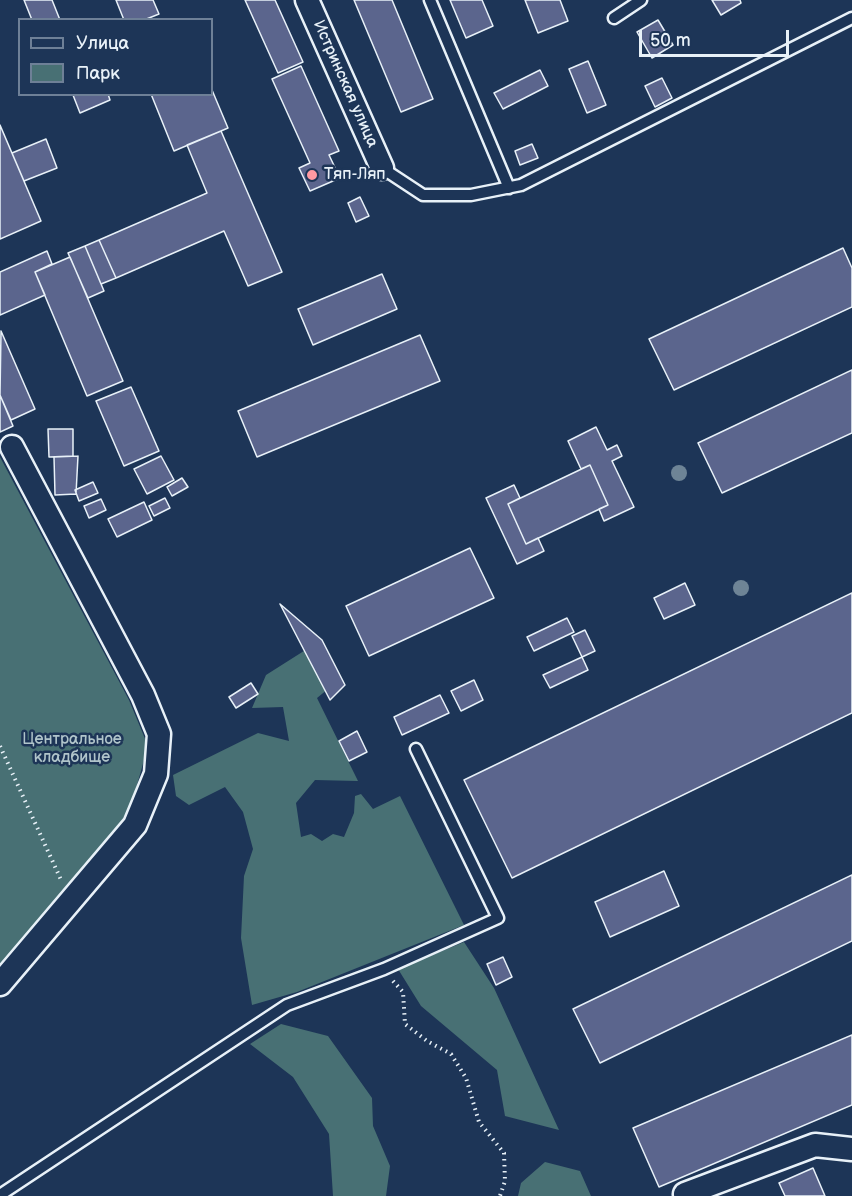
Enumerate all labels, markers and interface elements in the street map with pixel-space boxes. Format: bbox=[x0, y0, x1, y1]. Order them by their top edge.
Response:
street label: Истринская улица bbox=[308, 17, 382, 151]
legend bbox=[18, 18, 213, 96]
scale bar bbox=[642, 18, 792, 56]
text: 50 m bbox=[650, 30, 691, 51]
text: Улица bbox=[76, 33, 129, 54]
text: Парк bbox=[76, 63, 120, 84]
place label: Тяп-Ляп bbox=[324, 165, 386, 185]
marker: Тяп-Ляп bbox=[305, 168, 319, 182]
park label: Центральное кладбище bbox=[22, 730, 122, 768]

